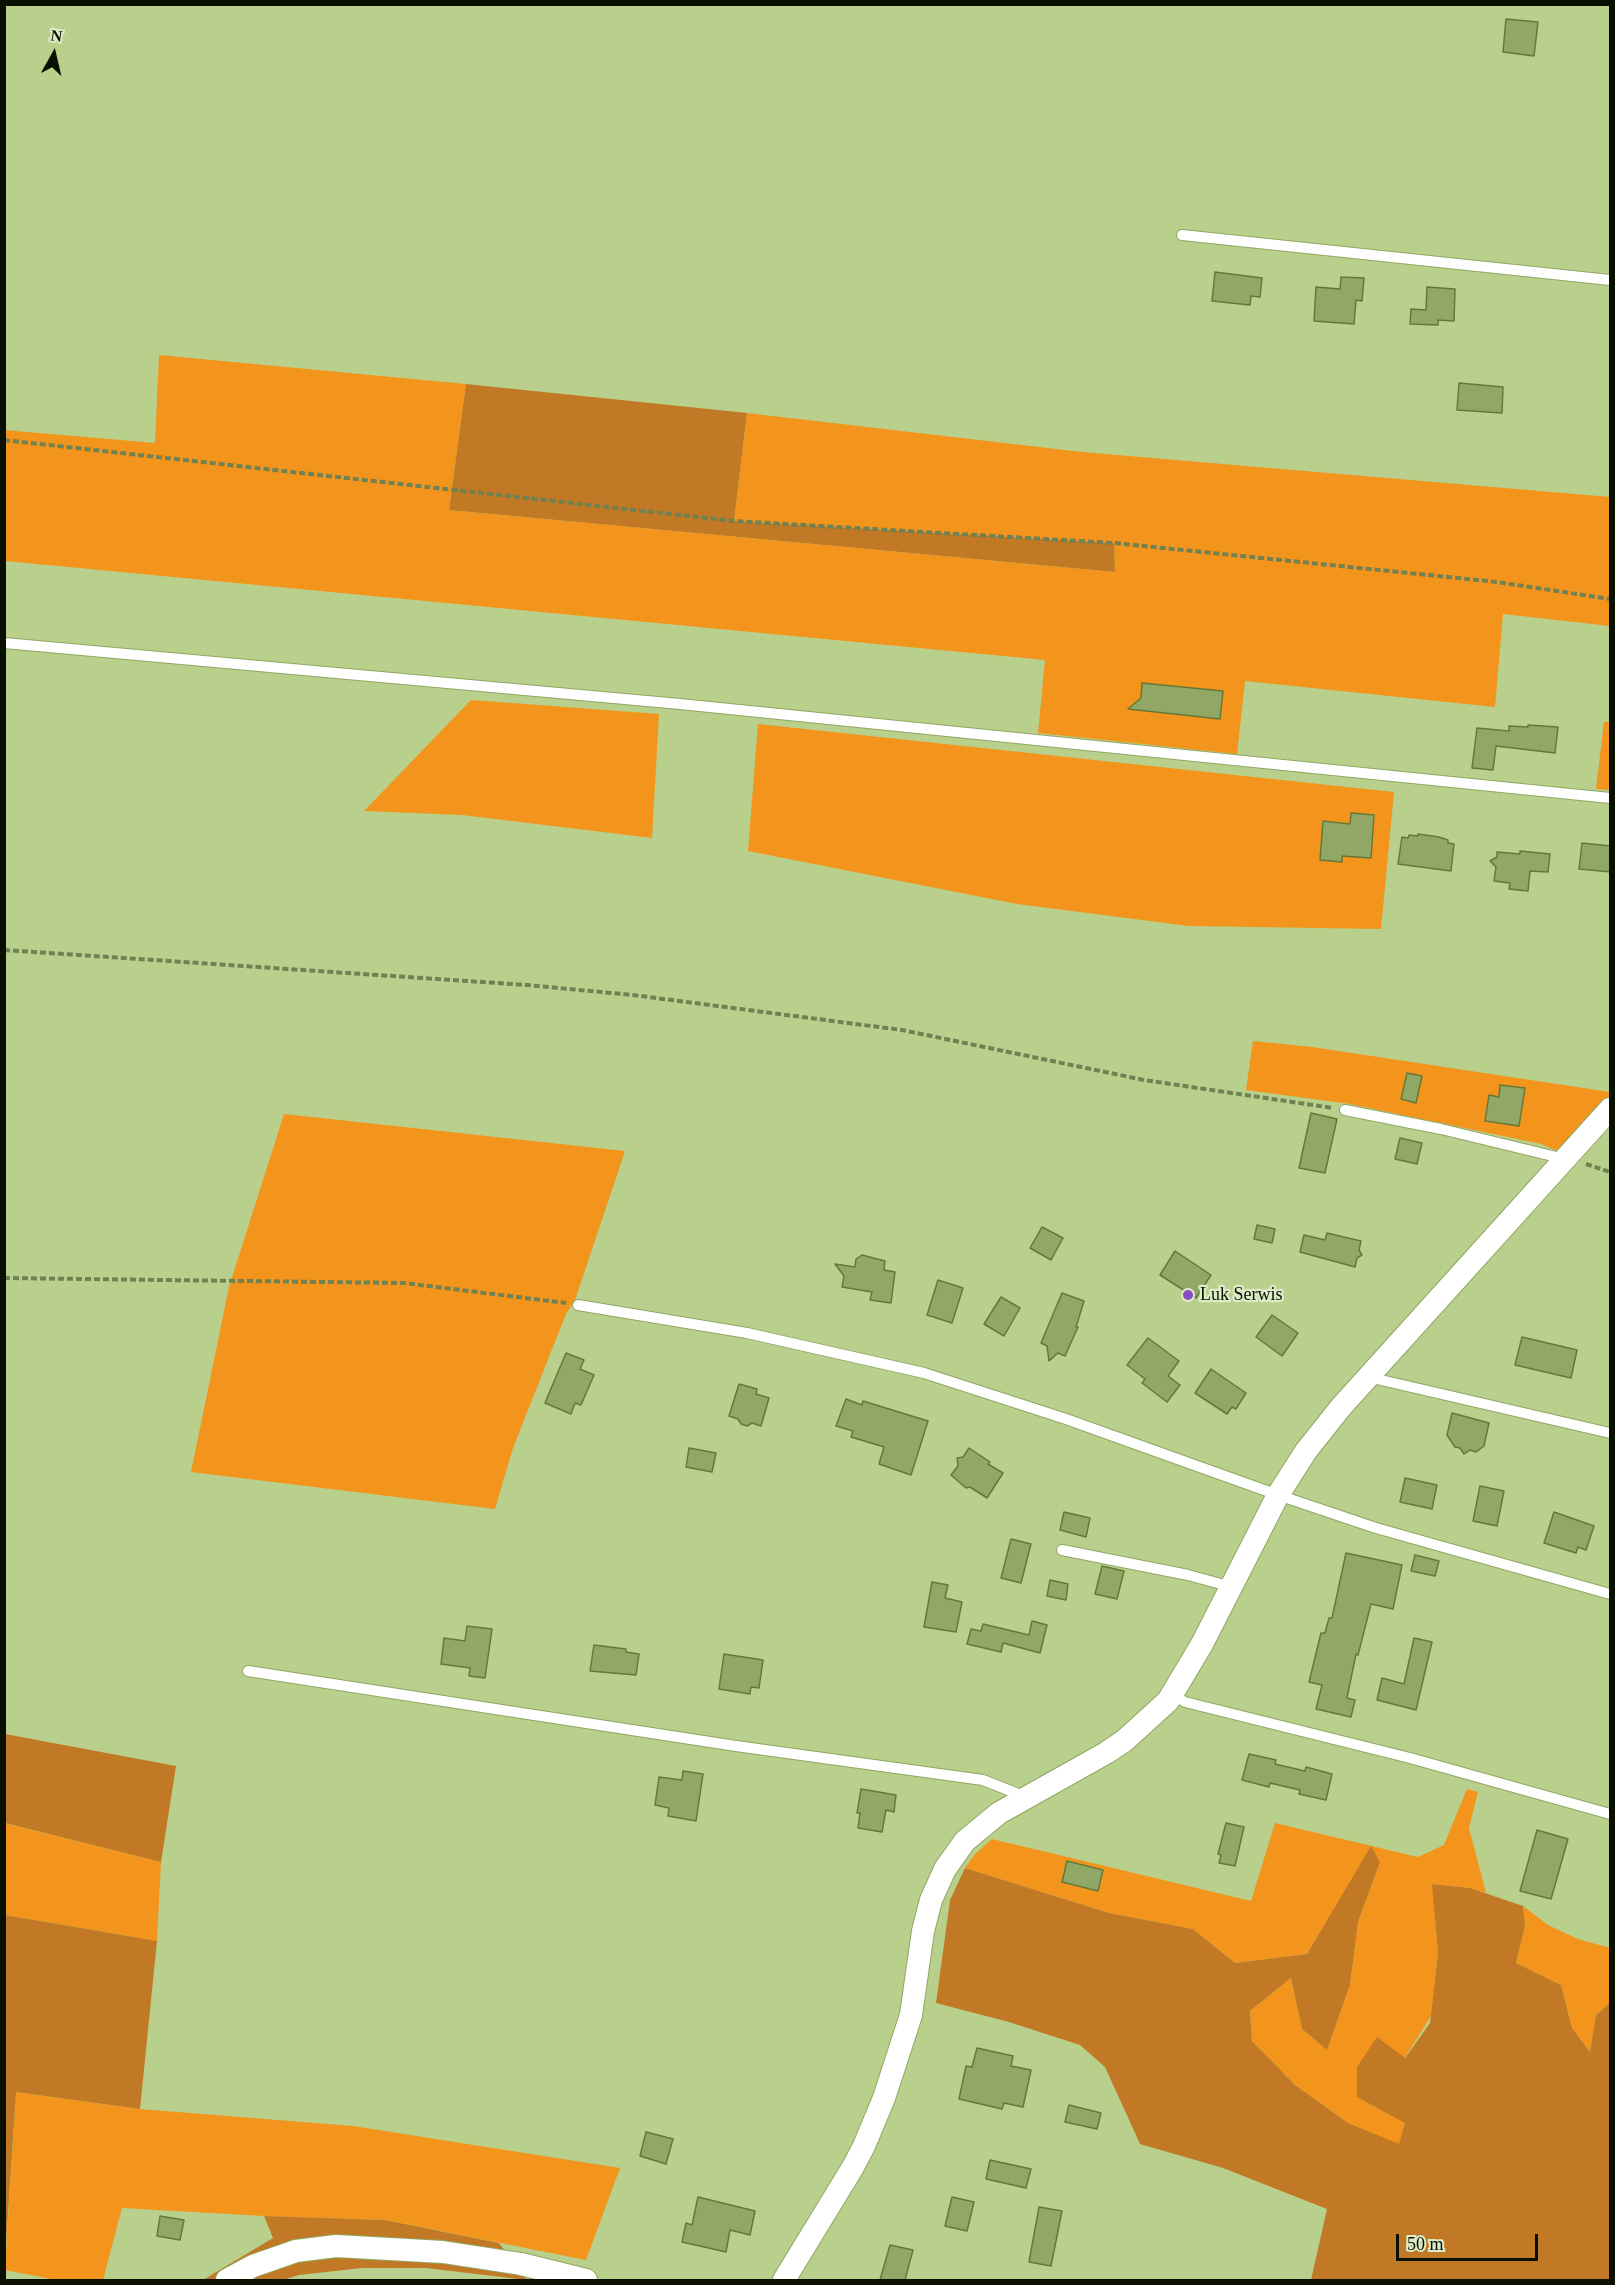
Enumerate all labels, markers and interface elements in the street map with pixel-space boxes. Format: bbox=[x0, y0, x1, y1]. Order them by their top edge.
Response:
north arrow bbox=[24, 24, 84, 84]
text: N bbox=[50, 26, 63, 45]
place label: Luk Serwis bbox=[1200, 1284, 1282, 1306]
marker: Luk Serwis bbox=[1181, 1288, 1195, 1302]
scale bar bbox=[1399, 2222, 1542, 2260]
text: 50 m bbox=[1407, 2234, 1444, 2254]

